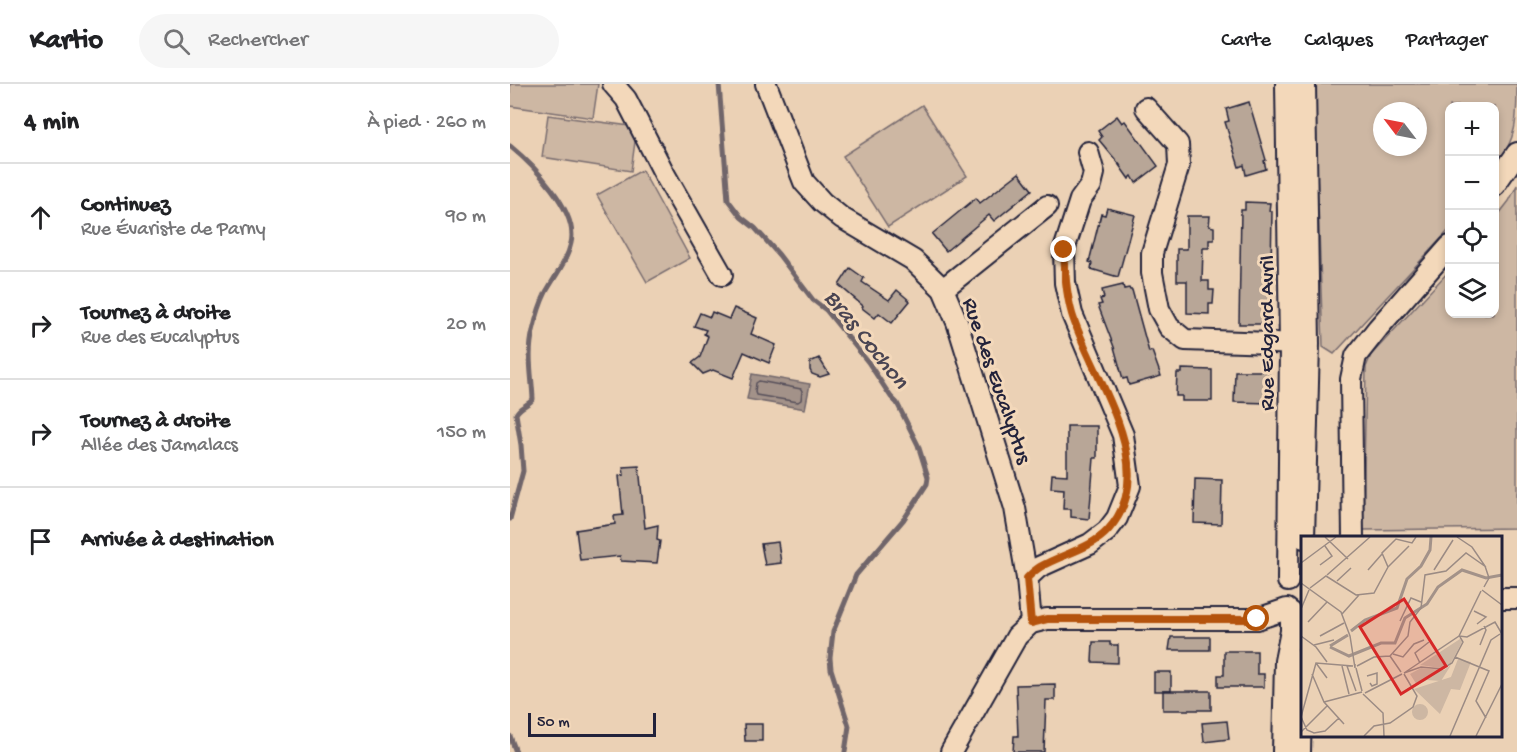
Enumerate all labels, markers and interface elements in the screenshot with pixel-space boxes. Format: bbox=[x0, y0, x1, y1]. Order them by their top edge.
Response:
search box bbox=[139, 14, 559, 68]
text: Kartio bbox=[30, 25, 103, 58]
icon: search bbox=[160, 25, 193, 58]
text: Rechercher bbox=[208, 28, 308, 54]
text: Carte bbox=[1221, 29, 1271, 54]
text: Calques bbox=[1304, 29, 1373, 54]
text: Partager bbox=[1406, 29, 1487, 54]
north arrow bbox=[1373, 102, 1427, 156]
map controls bbox=[1445, 102, 1499, 318]
button: + bbox=[1445, 102, 1499, 156]
text: 4 min bbox=[24, 108, 79, 139]
text: À pied · 260 m bbox=[367, 112, 486, 135]
button: − bbox=[1445, 156, 1499, 210]
text: Continuez bbox=[81, 193, 170, 219]
icon: ahead bbox=[24, 201, 57, 234]
text: 90 m bbox=[446, 206, 486, 229]
button: locate bbox=[1445, 210, 1499, 264]
text: Rue Évariste de Parny bbox=[81, 219, 266, 242]
route end bbox=[1050, 236, 1076, 262]
street label: Rue Edgard Avril bbox=[1256, 255, 1282, 411]
button: layers bbox=[1445, 264, 1499, 318]
water label: Bras Cochon bbox=[817, 285, 914, 396]
street label: Rue des Eucalyptus bbox=[955, 295, 1036, 468]
text: Tournez à droite bbox=[81, 301, 230, 327]
icon: right bbox=[24, 309, 57, 342]
text: 20 m bbox=[446, 314, 486, 337]
text: Rue des Eucalyptus bbox=[81, 327, 239, 350]
text: Tournez à droite bbox=[81, 409, 230, 435]
icon: right bbox=[24, 417, 57, 450]
text: 150 m bbox=[437, 422, 486, 445]
text: Allée des Jamalacs bbox=[81, 435, 238, 458]
icon: arrive bbox=[24, 525, 57, 558]
text: Arrivée à destination bbox=[81, 528, 274, 554]
inset map bbox=[1301, 536, 1502, 737]
route start bbox=[1243, 605, 1269, 631]
scale bar bbox=[528, 710, 656, 738]
text: 50 m bbox=[537, 714, 570, 733]

